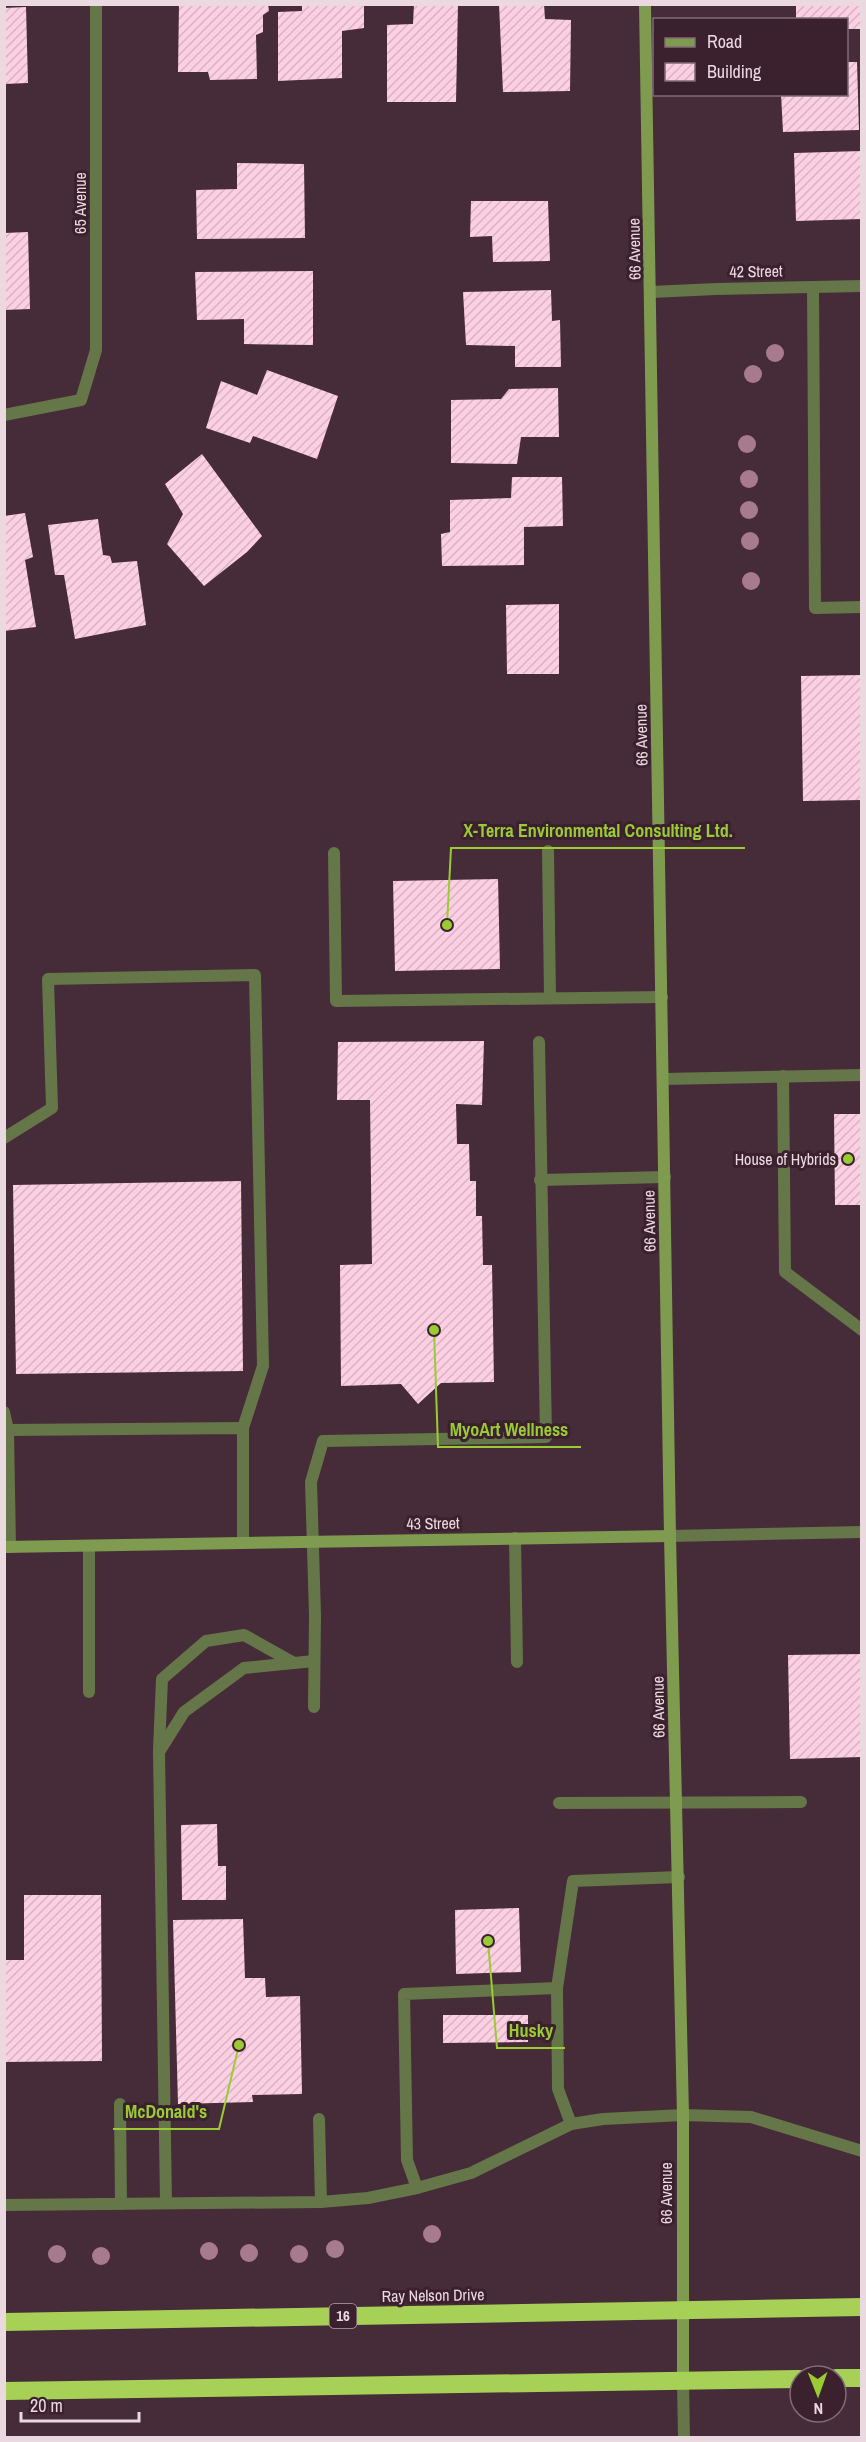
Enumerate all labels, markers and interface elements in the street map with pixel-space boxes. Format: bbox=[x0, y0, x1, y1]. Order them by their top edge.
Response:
legend bbox=[653, 18, 848, 96]
text: Road bbox=[707, 29, 742, 54]
text: Building bbox=[707, 59, 762, 84]
street label: 65 Avenue bbox=[69, 172, 91, 234]
street label: 66 Avenue bbox=[622, 218, 646, 280]
street label: 42 Street bbox=[729, 260, 783, 282]
street label: 66 Avenue bbox=[629, 704, 653, 766]
callout: X-Terra Environmental Consulting Ltd. bbox=[451, 812, 745, 848]
text: X-Terra Environmental Consulting Ltd. bbox=[463, 818, 733, 843]
place label: House of Hybrids bbox=[735, 1148, 836, 1170]
marker: House of Hybrids bbox=[841, 1152, 855, 1166]
street label: 66 Avenue bbox=[637, 1190, 661, 1252]
callout: MyoArt Wellness bbox=[438, 1411, 581, 1447]
text: MyoArt Wellness bbox=[450, 1417, 568, 1442]
street label: 43 Street bbox=[406, 1512, 460, 1534]
street label: 66 Avenue bbox=[646, 1676, 670, 1738]
callout: Husky bbox=[497, 2012, 565, 2048]
text: Husky bbox=[509, 2018, 554, 2043]
callout: McDonald's bbox=[113, 2093, 219, 2129]
text: McDonald's bbox=[125, 2099, 207, 2124]
street label: 66 Avenue bbox=[655, 2162, 677, 2224]
street label: Ray Nelson Drive bbox=[381, 2283, 485, 2307]
road number: 16 bbox=[330, 2304, 356, 2328]
north arrow bbox=[788, 2364, 848, 2424]
scale bar bbox=[21, 2385, 140, 2423]
text: 20 m bbox=[30, 2393, 63, 2418]
text: N bbox=[813, 2398, 823, 2420]

